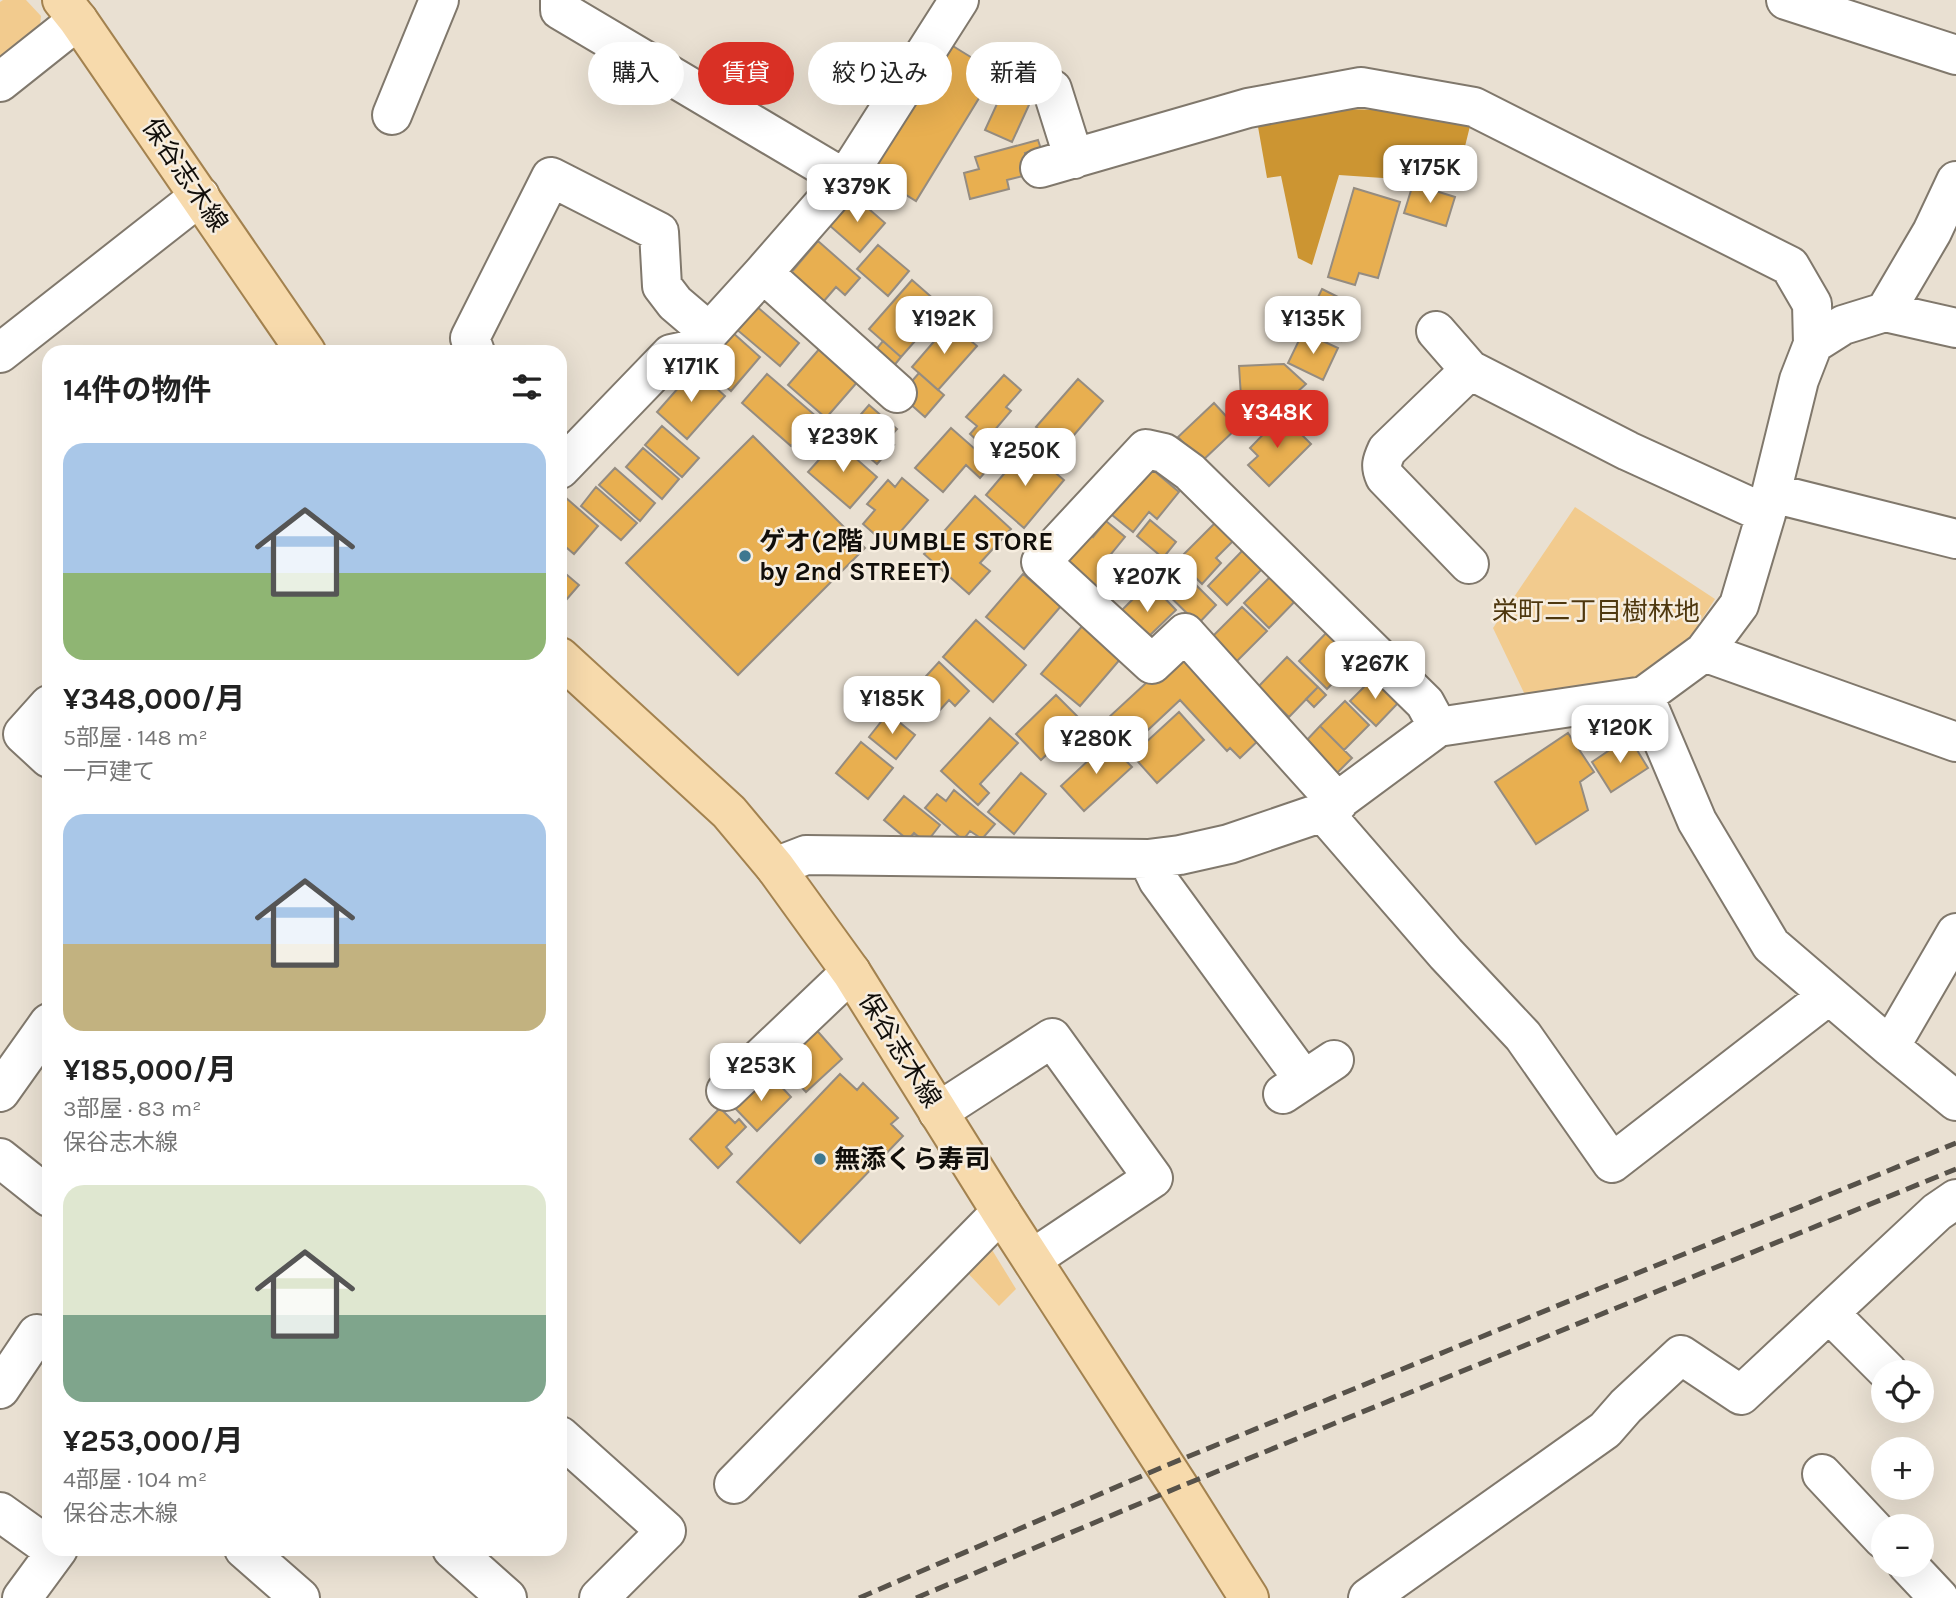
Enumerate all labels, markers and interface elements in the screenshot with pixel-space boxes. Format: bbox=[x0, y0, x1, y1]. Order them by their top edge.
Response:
chip: 購入 bbox=[588, 42, 684, 105]
chip: 賃貸 bbox=[698, 42, 794, 105]
chip: 絞り込み bbox=[808, 42, 952, 105]
chip: 新着 bbox=[966, 42, 1062, 105]
street label: 保谷志木線 bbox=[136, 112, 234, 238]
pin: ¥175K bbox=[1381, 146, 1479, 205]
text: ¥175K bbox=[1399, 154, 1461, 181]
pin: ¥379K bbox=[808, 164, 906, 224]
text: ¥379K bbox=[823, 173, 891, 200]
pin: ¥192K bbox=[895, 296, 993, 356]
pin: ¥135K bbox=[1264, 296, 1362, 356]
text: ¥192K bbox=[912, 305, 976, 332]
text: ¥135K bbox=[1281, 305, 1345, 332]
pin: ¥171K bbox=[642, 344, 740, 404]
text: ¥171K bbox=[663, 353, 719, 380]
icon: filters bbox=[508, 368, 546, 406]
text: 14件の物件 bbox=[63, 372, 212, 408]
pin: ¥348K bbox=[1228, 391, 1326, 450]
text: ¥348K bbox=[1241, 399, 1313, 426]
pin: ¥239K bbox=[794, 414, 892, 474]
text: ¥239K bbox=[808, 423, 878, 450]
pin: ¥250K bbox=[976, 428, 1074, 488]
text: ¥250K bbox=[990, 437, 1060, 464]
icon: home bbox=[242, 489, 368, 615]
place label: ゲオ(2階 JUMBLE STORE by 2nd STREET) bbox=[759, 526, 1054, 587]
marker: ゲオ(2階 JUMBLE STORE by 2nd STREET) bbox=[737, 548, 753, 564]
pin: ¥207K bbox=[1098, 554, 1196, 614]
text: ¥207K bbox=[1113, 563, 1181, 590]
park label: 栄町二丁目樹林地 bbox=[1492, 596, 1700, 627]
pin: ¥267K bbox=[1326, 642, 1424, 701]
text: ¥267K bbox=[1341, 650, 1409, 677]
pin: ¥185K bbox=[843, 676, 941, 736]
text: ¥348,000/月 bbox=[63, 681, 245, 717]
text: ¥185K bbox=[860, 685, 925, 712]
pin: ¥120K bbox=[1571, 706, 1669, 765]
text: ¥120K bbox=[1587, 714, 1653, 741]
pin: ¥280K bbox=[1047, 716, 1145, 776]
text: 5部屋 · 148 m² bbox=[63, 724, 208, 751]
text: ¥280K bbox=[1060, 725, 1132, 752]
text: 一戸建て bbox=[63, 758, 155, 785]
icon: home bbox=[242, 860, 368, 986]
street label: 保谷志木線 bbox=[852, 987, 948, 1113]
pin: ¥253K bbox=[712, 1044, 810, 1103]
text: ¥185,000/月 bbox=[63, 1052, 237, 1088]
text: ¥253K bbox=[726, 1052, 796, 1079]
text: 3部屋 · 83 m² bbox=[63, 1095, 202, 1122]
text: 保谷志木線 bbox=[63, 1129, 178, 1156]
place label: 無添くら寿司 bbox=[834, 1144, 990, 1175]
marker: 無添くら寿司 bbox=[812, 1151, 828, 1167]
icon: home bbox=[242, 1231, 368, 1357]
map controls bbox=[1871, 1360, 1934, 1577]
button: locate bbox=[1871, 1360, 1934, 1423]
text: ¥253,000/月 bbox=[63, 1423, 244, 1459]
button: + bbox=[1871, 1437, 1934, 1500]
text: 4部屋 · 104 m² bbox=[63, 1466, 207, 1493]
text: 保谷志木線 bbox=[63, 1500, 178, 1527]
button: − bbox=[1871, 1514, 1934, 1577]

